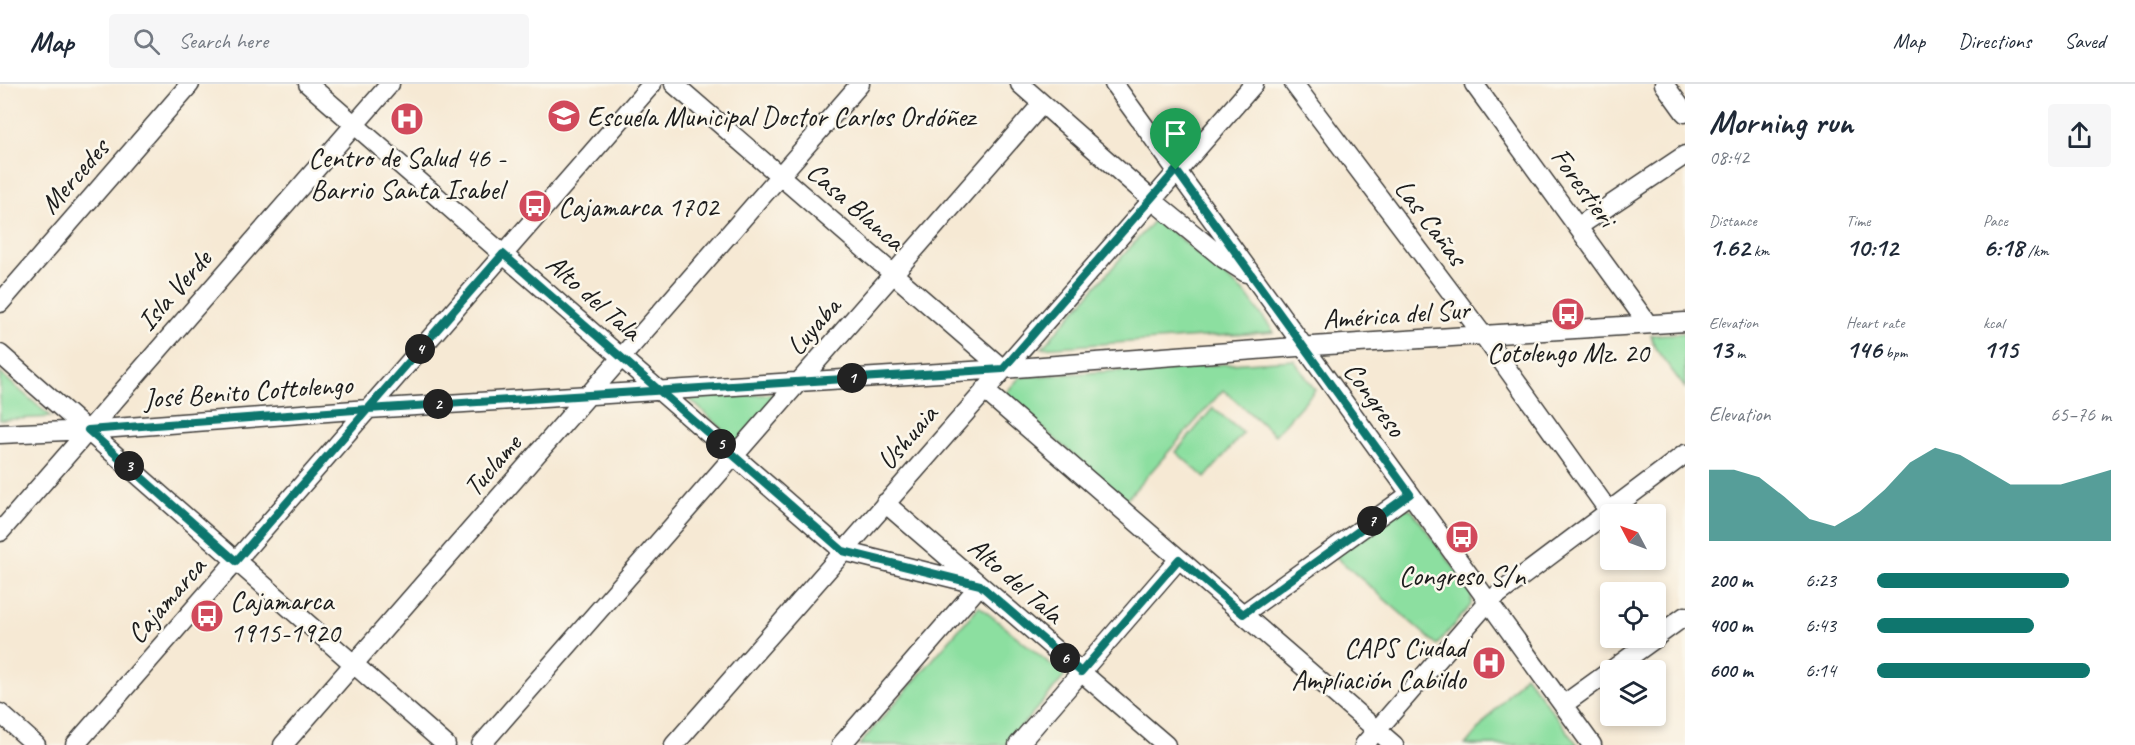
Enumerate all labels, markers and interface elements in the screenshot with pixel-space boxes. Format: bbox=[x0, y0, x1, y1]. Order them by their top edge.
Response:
search box bbox=[109, 14, 529, 68]
text: Map bbox=[30, 24, 73, 59]
icon: search bbox=[130, 25, 163, 58]
text: Search here bbox=[178, 27, 268, 55]
text: Map bbox=[1893, 28, 1925, 54]
text: Directions bbox=[1958, 28, 2031, 54]
text: Saved bbox=[2064, 28, 2105, 54]
school or university icon: Escuela Municipal Doctor Carlos Ordóñez bbox=[546, 98, 582, 134]
place label: Escuela Municipal Doctor Carlos Ordóñez bbox=[587, 99, 978, 134]
hospital icon: Centro de Salud 46 - Barrio Santa Isabel bbox=[389, 101, 425, 137]
text: Morning run bbox=[1709, 101, 1853, 143]
button: share bbox=[2048, 104, 2111, 167]
pin bbox=[1150, 108, 1201, 170]
icon: arrive bbox=[1159, 117, 1192, 150]
street label: Mercedes bbox=[32, 129, 118, 221]
place label: Centro de Salud 46 - Barrio Santa Isabel bbox=[308, 140, 509, 207]
street label: Forestieri bbox=[1543, 140, 1627, 237]
text: 08:42 bbox=[1709, 145, 1749, 170]
street label: Casa Blanca bbox=[800, 154, 913, 259]
street label: Las Cañas bbox=[1387, 172, 1476, 274]
bus stop icon: Cajamarca 1702 bbox=[517, 188, 553, 224]
place label: Cajamarca 1702 bbox=[558, 189, 721, 224]
text: Distance bbox=[1709, 211, 1757, 231]
text: Time bbox=[1846, 211, 1870, 231]
text: Pace bbox=[1983, 211, 2008, 231]
text: 1.62 bbox=[1709, 231, 1750, 264]
text: 10:12 bbox=[1846, 231, 1898, 264]
text: 6:18 bbox=[1983, 231, 2024, 264]
street label: Isla Verde bbox=[129, 241, 220, 338]
text: km bbox=[1750, 241, 1769, 261]
text: /km bbox=[2024, 241, 2049, 261]
street label: Alto del Tala bbox=[539, 246, 650, 349]
street label: Luyaba bbox=[778, 288, 849, 362]
street label: América del Sur bbox=[1321, 291, 1473, 337]
bus stop icon: Cotolengo Mz. 20 bbox=[1550, 296, 1586, 332]
text: Elevation bbox=[1709, 313, 1758, 333]
text: Heart rate bbox=[1846, 313, 1904, 333]
text: kcal bbox=[1983, 313, 2004, 333]
text: 13 bbox=[1709, 333, 1732, 366]
text: 146 bbox=[1846, 333, 1882, 366]
text: 115 bbox=[1983, 333, 2018, 366]
pin: 4 bbox=[405, 334, 435, 364]
place label: Cotolengo Mz. 20 bbox=[1487, 335, 1651, 370]
text: 4 bbox=[416, 339, 424, 359]
text: m bbox=[1732, 343, 1745, 363]
text: bpm bbox=[1882, 343, 1908, 363]
street label: Congreso bbox=[1336, 355, 1415, 445]
pin: 1 bbox=[837, 363, 867, 393]
street label: José Benito Cottolengo bbox=[141, 366, 355, 416]
text: 1 bbox=[848, 368, 856, 388]
pin: 2 bbox=[423, 389, 453, 419]
text: 2 bbox=[434, 394, 442, 414]
street label: Ushuaia bbox=[869, 396, 946, 477]
text: Elevation bbox=[1709, 402, 1771, 427]
text: 65–76 m bbox=[2050, 402, 2111, 427]
street label: Tuclame bbox=[455, 425, 530, 503]
pin: 5 bbox=[706, 429, 736, 459]
text: 5 bbox=[718, 434, 724, 454]
pin: 3 bbox=[114, 451, 144, 481]
text: 3 bbox=[125, 456, 133, 476]
north arrow bbox=[1600, 504, 1666, 570]
map controls bbox=[1600, 504, 1666, 726]
pin: 7 bbox=[1357, 506, 1387, 536]
text: 7 bbox=[1368, 511, 1376, 531]
bus stop icon: Congreso S/n bbox=[1444, 519, 1480, 555]
street label: Alto del Tala bbox=[961, 529, 1072, 632]
street label: Cajamarca bbox=[119, 548, 214, 650]
place label: Congreso S/n bbox=[1399, 558, 1527, 593]
text: 200 m bbox=[1709, 568, 1752, 593]
text: 6:23 bbox=[1805, 568, 1836, 593]
button: locate bbox=[1600, 582, 1666, 648]
place label: Cajamarca 1915-1920 bbox=[230, 583, 342, 650]
bus stop icon: Cajamarca 1915-1920 bbox=[189, 598, 225, 634]
text: 400 m bbox=[1709, 613, 1752, 638]
text: 6:43 bbox=[1805, 613, 1836, 638]
place label: CAPS Ciudad Ampliación Cabildo bbox=[1292, 630, 1470, 697]
pin: 6 bbox=[1050, 643, 1080, 673]
hospital icon: CAPS Ciudad Ampliación Cabildo bbox=[1471, 645, 1507, 681]
text: 6 bbox=[1061, 648, 1069, 668]
text: 600 m bbox=[1709, 658, 1753, 683]
text: 6:14 bbox=[1805, 658, 1836, 683]
button: layers bbox=[1600, 660, 1666, 726]

